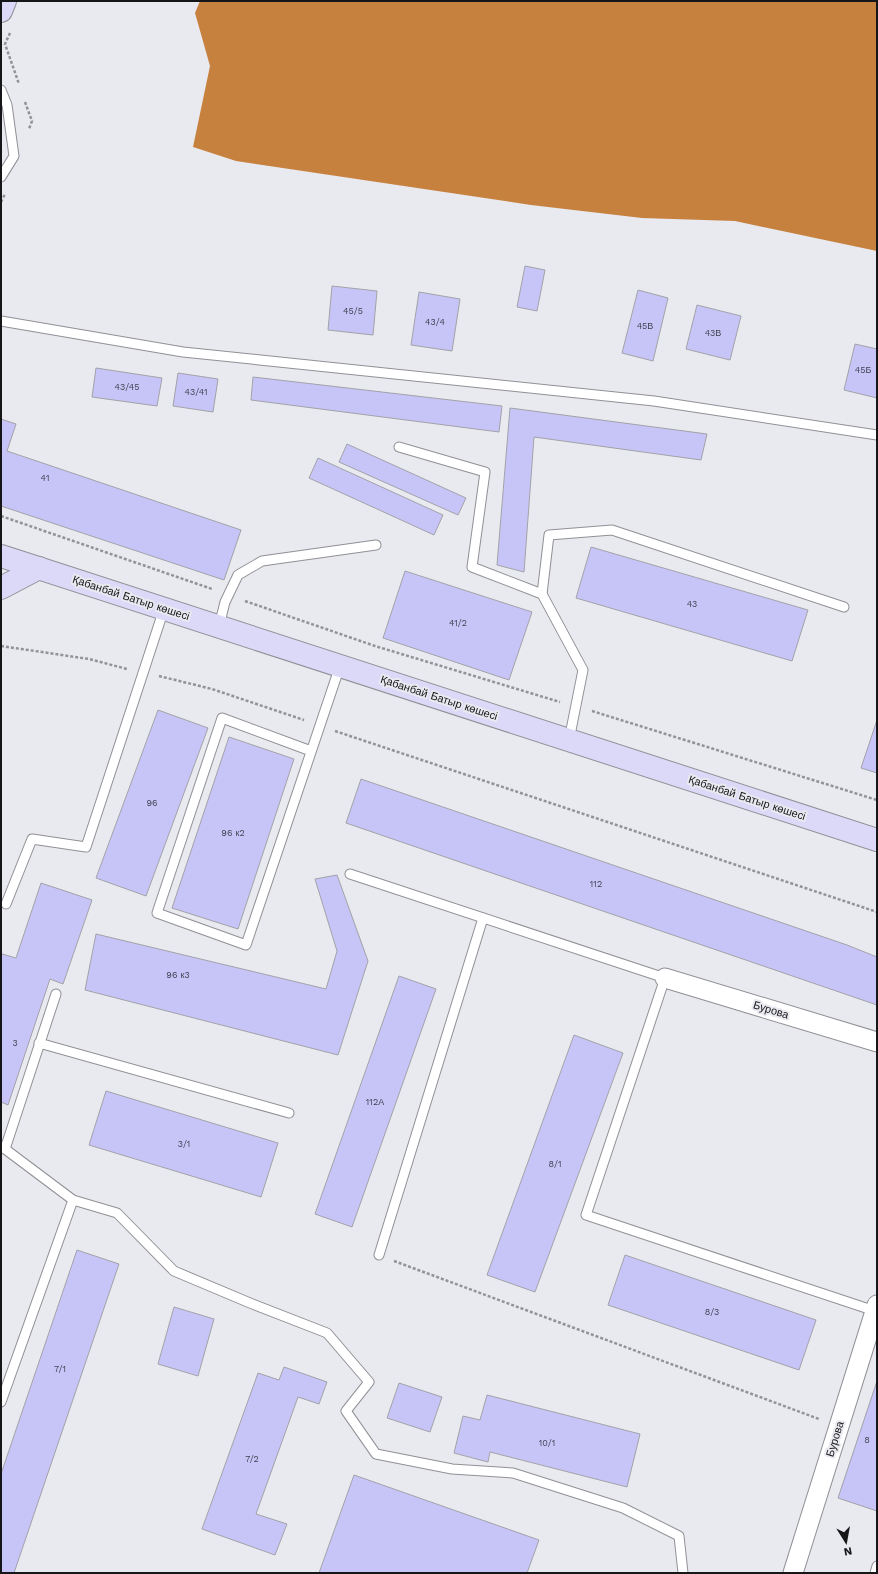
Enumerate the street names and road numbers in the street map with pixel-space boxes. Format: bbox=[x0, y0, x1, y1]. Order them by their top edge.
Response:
street label: Қабанбай Батыр көшесі bbox=[71, 573, 191, 623]
street label: Қабанбай Батыр көшесі bbox=[379, 673, 499, 723]
street label: Қабанбай Батыр көшесі bbox=[687, 773, 807, 823]
street label: Бурова bbox=[752, 998, 791, 1022]
street label: Бурова bbox=[823, 1419, 847, 1458]

